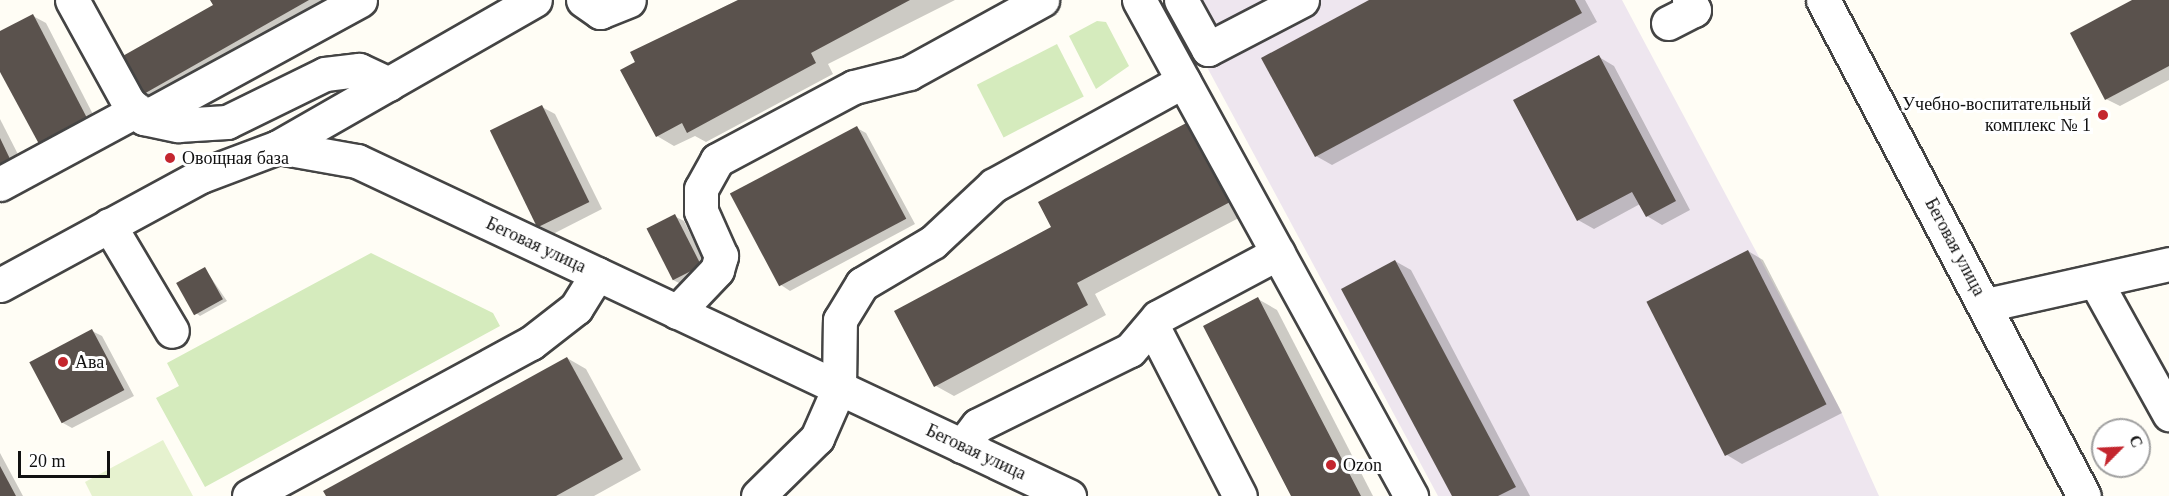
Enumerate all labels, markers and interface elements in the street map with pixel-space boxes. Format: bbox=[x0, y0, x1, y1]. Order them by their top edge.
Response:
place label: Учебно-воспитательный комплекс № 1 bbox=[1902, 94, 2091, 136]
marker: Учебно-воспитательный комплекс № 1 bbox=[2096, 108, 2110, 122]
place label: Овощная база bbox=[182, 147, 289, 169]
marker: Овощная база bbox=[163, 151, 177, 165]
street label: Беговая улица bbox=[1920, 194, 1990, 300]
street label: Беговая улица bbox=[483, 212, 589, 278]
place label: Ава bbox=[75, 351, 104, 373]
marker: Ава bbox=[56, 355, 70, 369]
north arrow bbox=[2091, 418, 2151, 478]
street label: Беговая улица bbox=[923, 419, 1029, 485]
text: С bbox=[2126, 433, 2146, 450]
scale bar bbox=[21, 439, 112, 477]
text: 20 m bbox=[29, 451, 66, 471]
place label: Ozon bbox=[1343, 454, 1382, 476]
marker: Ozon bbox=[1324, 458, 1338, 472]

